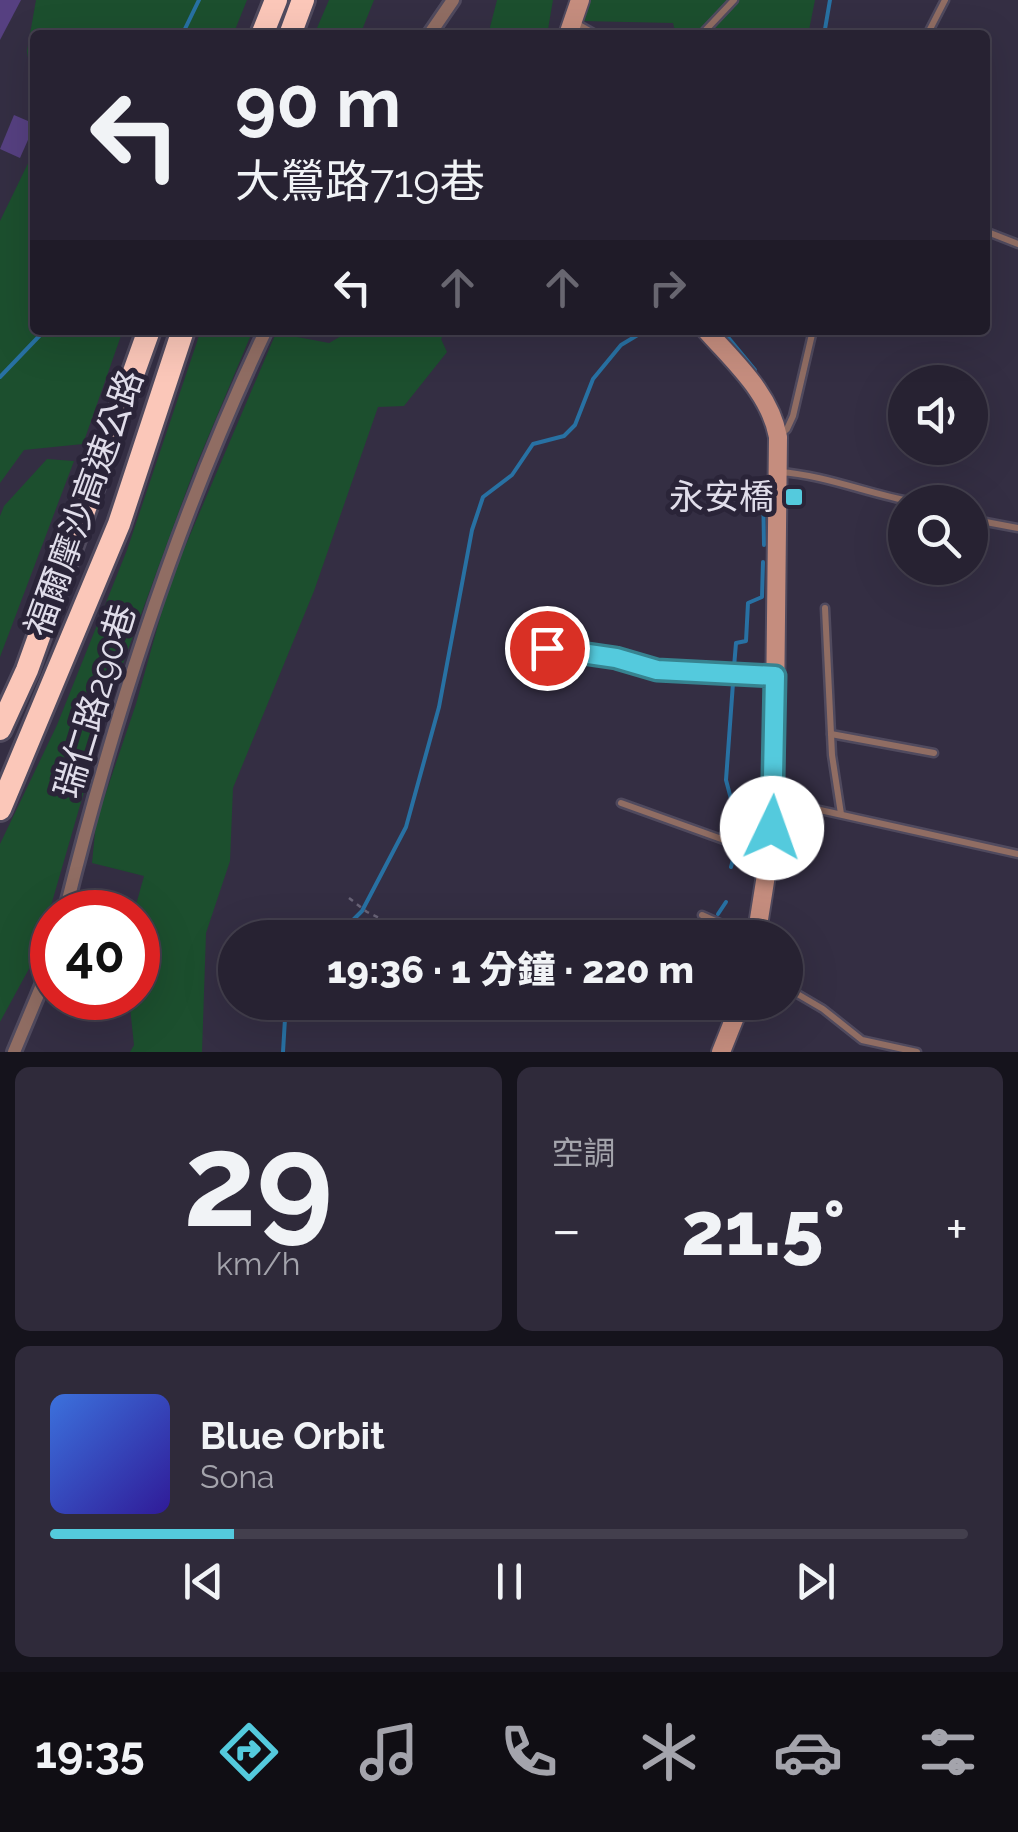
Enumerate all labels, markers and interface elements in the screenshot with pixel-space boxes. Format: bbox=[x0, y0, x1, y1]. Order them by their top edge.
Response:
text: 90 m bbox=[235, 61, 401, 143]
icon: left bbox=[70, 70, 200, 200]
text: 大鶯路719巷 bbox=[235, 155, 485, 208]
icon: left bbox=[325, 260, 380, 315]
icon: ahead bbox=[430, 260, 485, 315]
icon: ahead bbox=[535, 260, 590, 315]
icon: right bbox=[640, 260, 695, 315]
street label: 福爾摩沙高速公路 bbox=[16, 364, 151, 641]
map controls bbox=[888, 365, 988, 585]
button: sound bbox=[888, 365, 988, 465]
place label: 永安橋 bbox=[669, 476, 774, 517]
button: search bbox=[888, 485, 988, 585]
marker: 永安橋 bbox=[783, 486, 805, 508]
street label: 瑞仁路290巷 bbox=[46, 599, 143, 803]
pin bbox=[505, 606, 590, 691]
icon: arrive bbox=[520, 621, 575, 676]
position arrow bbox=[720, 776, 824, 880]
speed limit sign: 40 bbox=[30, 890, 160, 1020]
text: 19:36 · 1 分鐘 · 220 m bbox=[327, 947, 694, 992]
text: 29 bbox=[183, 1104, 333, 1256]
text: 空調 bbox=[552, 1134, 616, 1171]
text: 21.5° bbox=[681, 1184, 845, 1273]
text: − bbox=[552, 1197, 581, 1262]
text: + bbox=[945, 1197, 968, 1262]
text: km/h bbox=[216, 1245, 300, 1282]
text: Blue Orbit bbox=[200, 1413, 385, 1458]
text: Sona bbox=[200, 1458, 275, 1495]
icon: previous bbox=[176, 1554, 231, 1609]
icon: pause bbox=[482, 1554, 537, 1609]
icon: next bbox=[788, 1554, 843, 1609]
icon: directions bbox=[214, 1717, 284, 1787]
icon: music bbox=[354, 1717, 424, 1787]
icon: phone bbox=[494, 1717, 564, 1787]
icon: climate bbox=[634, 1717, 704, 1787]
icon: car bbox=[773, 1717, 843, 1787]
icon: filters bbox=[913, 1717, 983, 1787]
text: 19:35 bbox=[35, 1726, 145, 1779]

